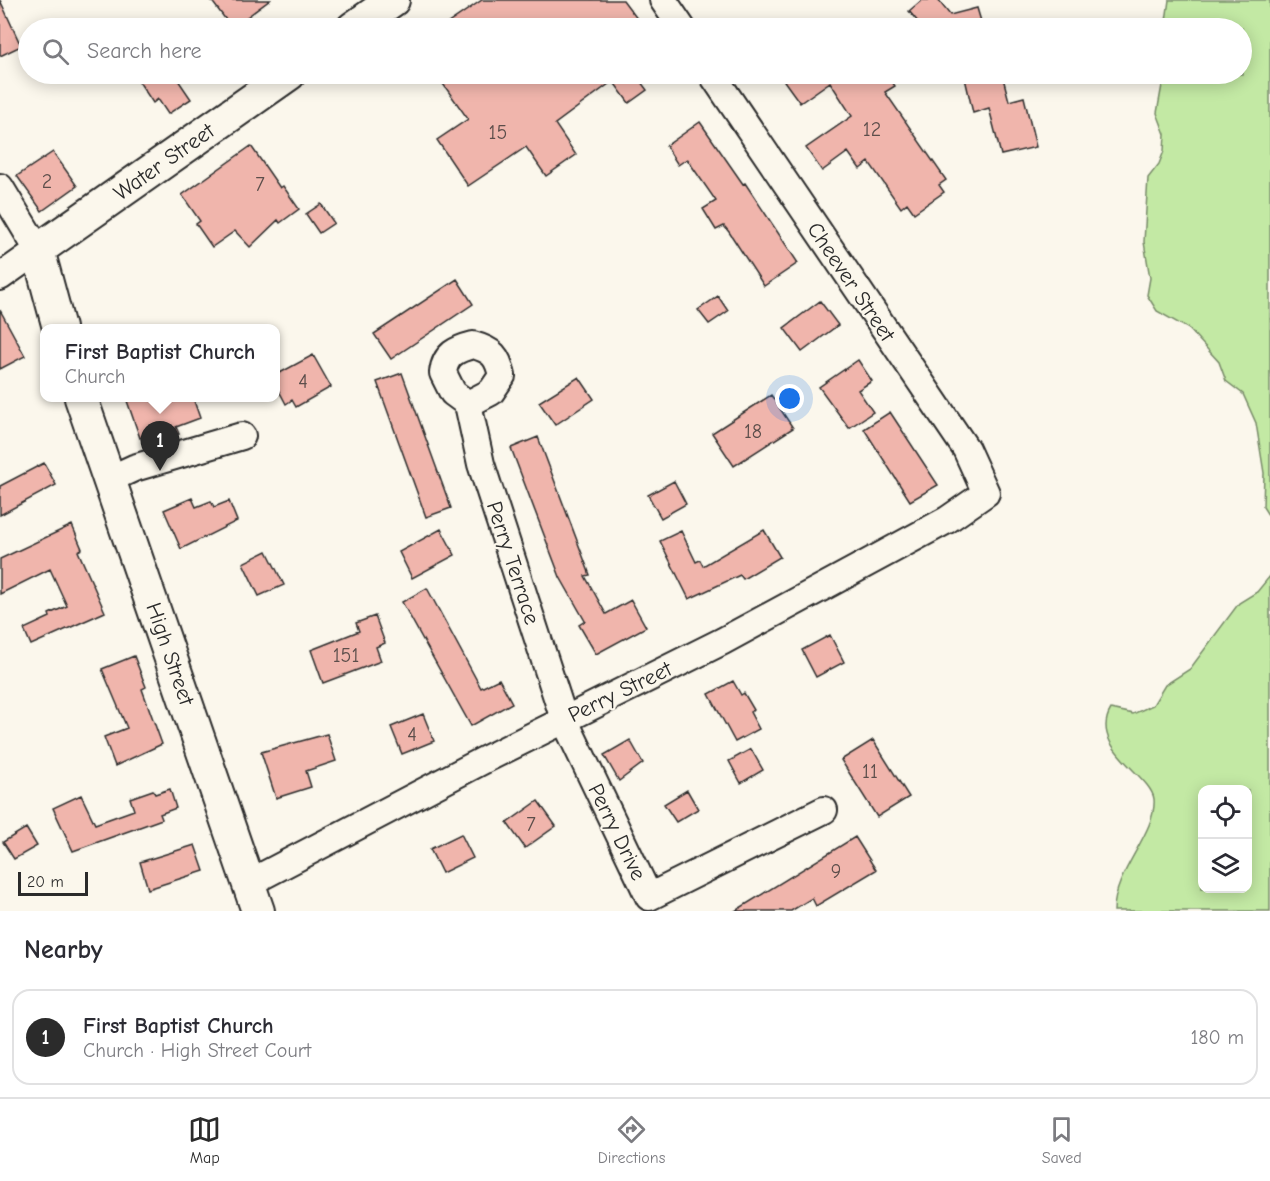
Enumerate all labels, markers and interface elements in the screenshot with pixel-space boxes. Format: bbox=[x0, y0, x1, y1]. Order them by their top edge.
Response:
search box bbox=[18, 18, 1252, 84]
icon: search bbox=[39, 35, 72, 68]
text: Search here bbox=[87, 38, 202, 64]
street label: Water Street bbox=[109, 117, 220, 206]
house number: 12 bbox=[863, 118, 881, 141]
house number: 15 bbox=[489, 121, 507, 144]
house number: 2 bbox=[42, 170, 52, 193]
house number: 7 bbox=[255, 173, 265, 196]
street label: Cheever Street bbox=[802, 217, 901, 347]
popup bbox=[40, 324, 280, 402]
text: First Baptist Church bbox=[65, 339, 255, 365]
text: Church bbox=[65, 365, 126, 388]
house number: 4 bbox=[298, 370, 308, 393]
your location bbox=[775, 384, 804, 413]
house number: 18 bbox=[744, 420, 762, 443]
pin: 1 bbox=[140, 422, 180, 471]
street label: Perry Terrace bbox=[481, 498, 545, 628]
street label: High Street bbox=[140, 599, 200, 709]
house number: 151 bbox=[333, 644, 359, 667]
street label: Perry Street bbox=[564, 655, 677, 728]
house number: 4 bbox=[407, 723, 417, 746]
house number: 11 bbox=[862, 760, 878, 783]
street label: Perry Drive bbox=[582, 779, 652, 885]
map controls bbox=[1198, 785, 1252, 893]
button: locate bbox=[1198, 785, 1252, 839]
house number: 7 bbox=[526, 813, 536, 836]
button: layers bbox=[1198, 839, 1252, 893]
house number: 9 bbox=[831, 860, 841, 883]
scale bar bbox=[18, 869, 88, 896]
text: 20 m bbox=[27, 873, 64, 891]
text: Nearby bbox=[24, 935, 103, 965]
text: First Baptist Church bbox=[83, 1013, 274, 1039]
text: 1 bbox=[42, 1026, 49, 1049]
text: 180 m bbox=[1190, 1026, 1244, 1049]
text: Church · High Street Court bbox=[83, 1039, 311, 1062]
tab: Map bbox=[188, 1113, 221, 1167]
tab: Directions bbox=[598, 1113, 665, 1167]
tab: Saved bbox=[1042, 1113, 1082, 1167]

